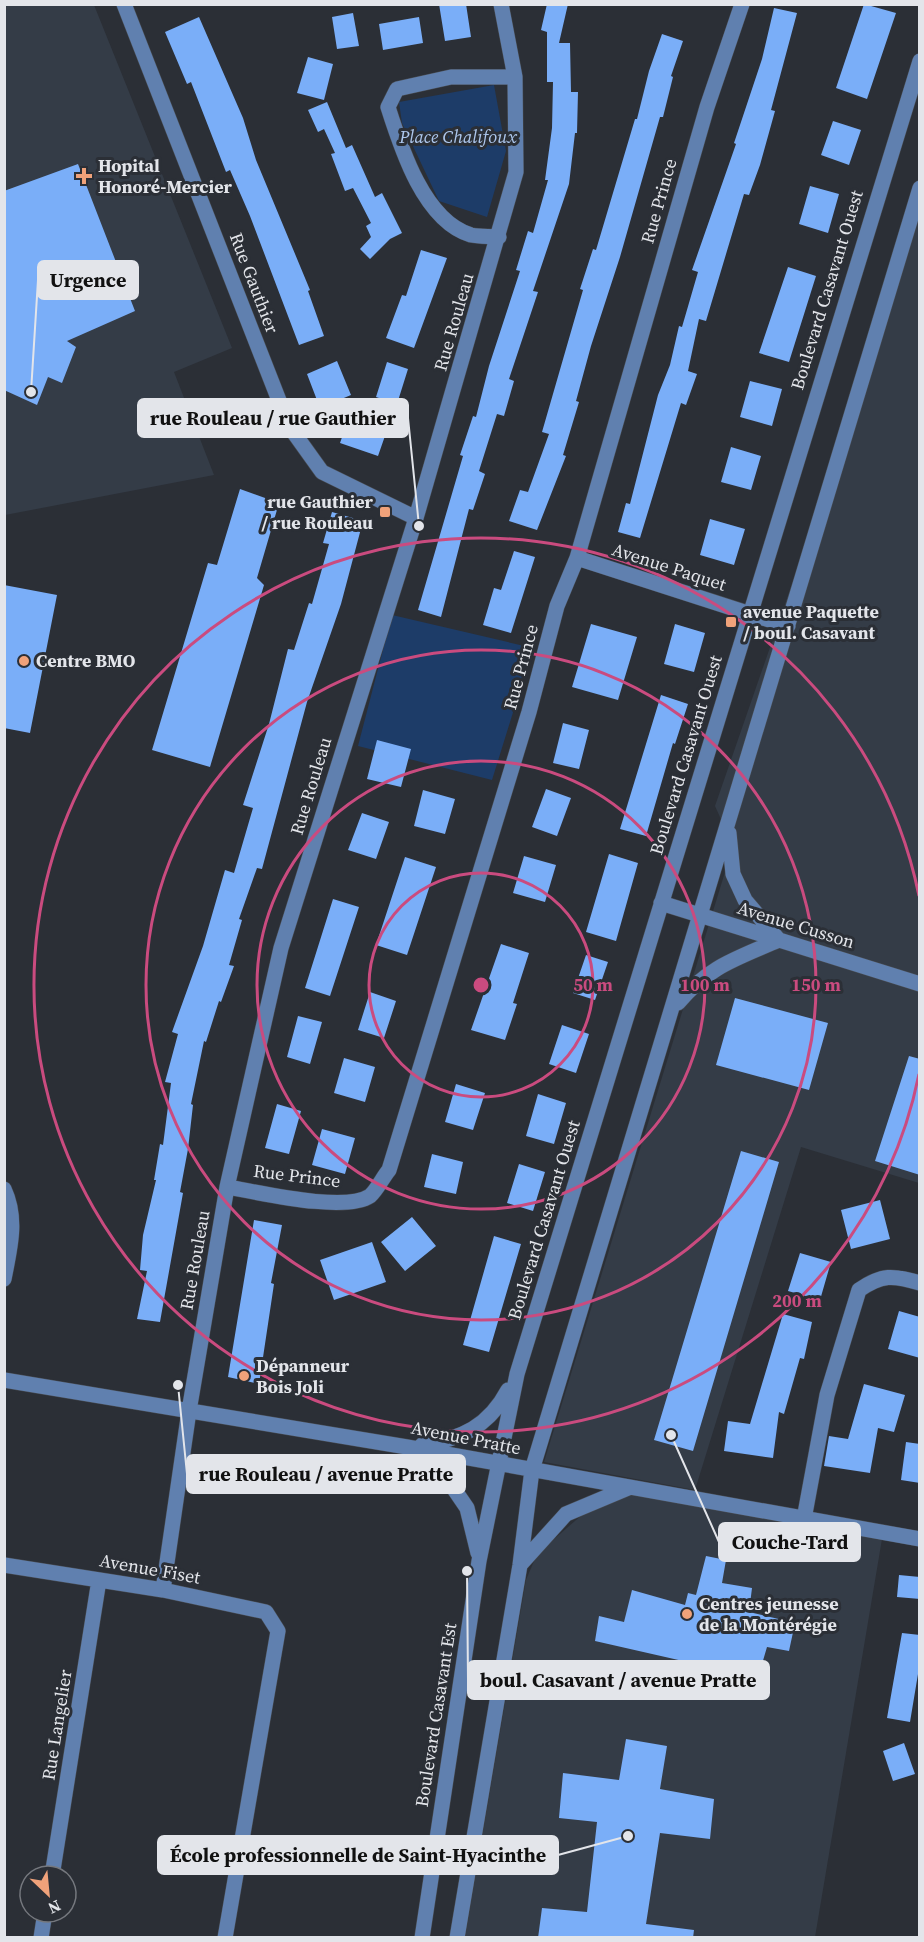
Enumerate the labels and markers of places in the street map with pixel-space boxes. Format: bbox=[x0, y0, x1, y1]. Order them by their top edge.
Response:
place label: Hopital Honoré-Mercier bbox=[98, 153, 233, 199]
marker: Hopital Honoré-Mercier bbox=[75, 167, 93, 185]
callout: Urgence bbox=[38, 261, 138, 299]
callout: rue Rouleau / rue Gauthier bbox=[138, 399, 408, 437]
place label: rue Gauthier / rue Rouleau bbox=[261, 489, 374, 535]
marker: rue Gauthier / rue Rouleau bbox=[378, 505, 392, 519]
place label: avenue Paquette / boul. Casavant bbox=[743, 599, 879, 645]
marker: avenue Paquette / boul. Casavant bbox=[724, 615, 738, 629]
place label: Centre BMO bbox=[36, 648, 136, 673]
marker: Centre BMO bbox=[17, 654, 31, 668]
centre of rings bbox=[471, 975, 491, 995]
place label: Dépanneur Bois Joli bbox=[256, 1353, 350, 1399]
marker: Dépanneur Bois Joli bbox=[237, 1369, 251, 1383]
callout: rue Rouleau / avenue Pratte bbox=[187, 1455, 465, 1493]
callout: Couche-Tard bbox=[719, 1523, 860, 1561]
place label: Centres jeunesse de la Montérégie bbox=[699, 1591, 839, 1637]
marker: Centres jeunesse de la Montérégie bbox=[680, 1607, 694, 1621]
callout: boul. Casavant / avenue Pratte bbox=[468, 1661, 769, 1699]
callout: École professionnelle de Saint-Hyacinthe bbox=[158, 1836, 558, 1874]

